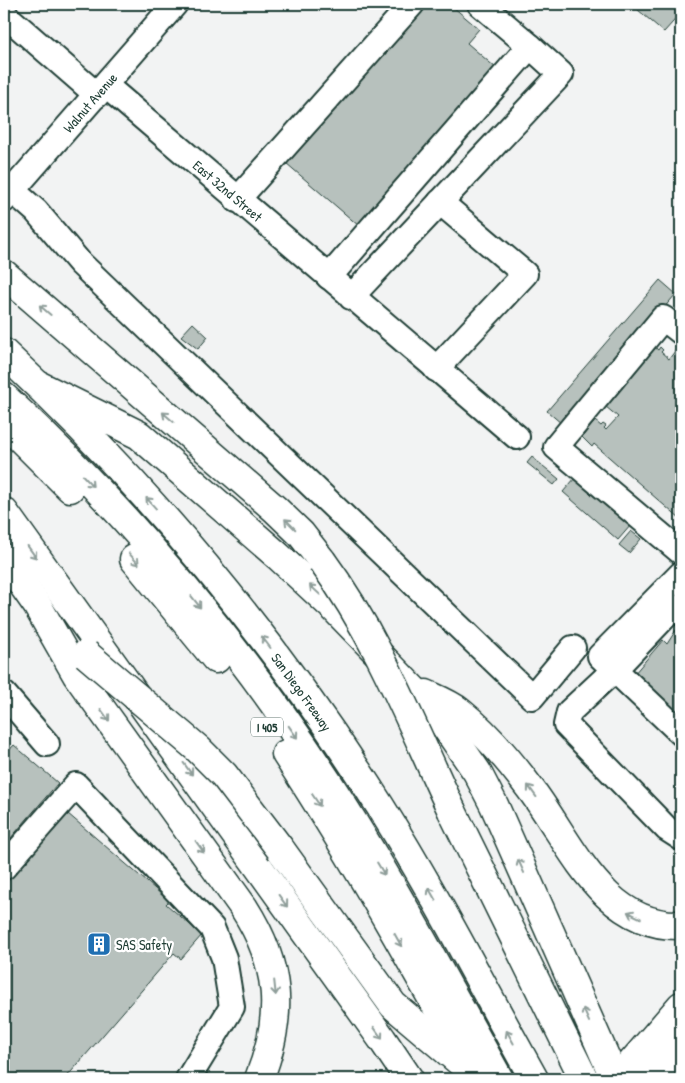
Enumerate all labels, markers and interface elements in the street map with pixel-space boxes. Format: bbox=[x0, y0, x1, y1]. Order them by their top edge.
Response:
street label: Walnut Avenue bbox=[58, 68, 121, 136]
street label: East 32nd Street bbox=[189, 155, 267, 225]
one-way arrow bbox=[39, 305, 52, 316]
one-way arrow bbox=[162, 411, 175, 422]
one-way arrow bbox=[82, 474, 94, 487]
one-way arrow bbox=[145, 497, 157, 510]
one-way arrow bbox=[284, 518, 296, 530]
one-way arrow bbox=[27, 544, 37, 558]
one-way arrow bbox=[128, 552, 139, 565]
one-way arrow bbox=[308, 584, 321, 596]
one-way arrow bbox=[190, 595, 201, 608]
one-way arrow bbox=[260, 636, 271, 649]
street label: San Diego Freeway bbox=[268, 649, 337, 735]
one-way arrow bbox=[100, 708, 110, 722]
road number: I 405 bbox=[251, 718, 283, 736]
one-way arrow bbox=[288, 725, 298, 739]
one-way arrow bbox=[183, 762, 193, 776]
one-way arrow bbox=[527, 784, 537, 798]
one-way arrow bbox=[311, 793, 321, 807]
one-way arrow bbox=[195, 840, 205, 854]
one-way arrow bbox=[515, 859, 525, 874]
one-way arrow bbox=[376, 861, 386, 875]
one-way arrow bbox=[427, 888, 437, 902]
one-way arrow bbox=[278, 894, 288, 908]
one-way arrow bbox=[627, 910, 642, 920]
building icon: SAS Safety bbox=[86, 931, 112, 957]
one-way arrow bbox=[394, 932, 404, 946]
place label: SAS Safety bbox=[116, 935, 172, 955]
one-way arrow bbox=[270, 980, 280, 996]
one-way arrow bbox=[581, 1008, 591, 1023]
one-way arrow bbox=[373, 1026, 383, 1040]
one-way arrow bbox=[505, 1030, 515, 1044]

